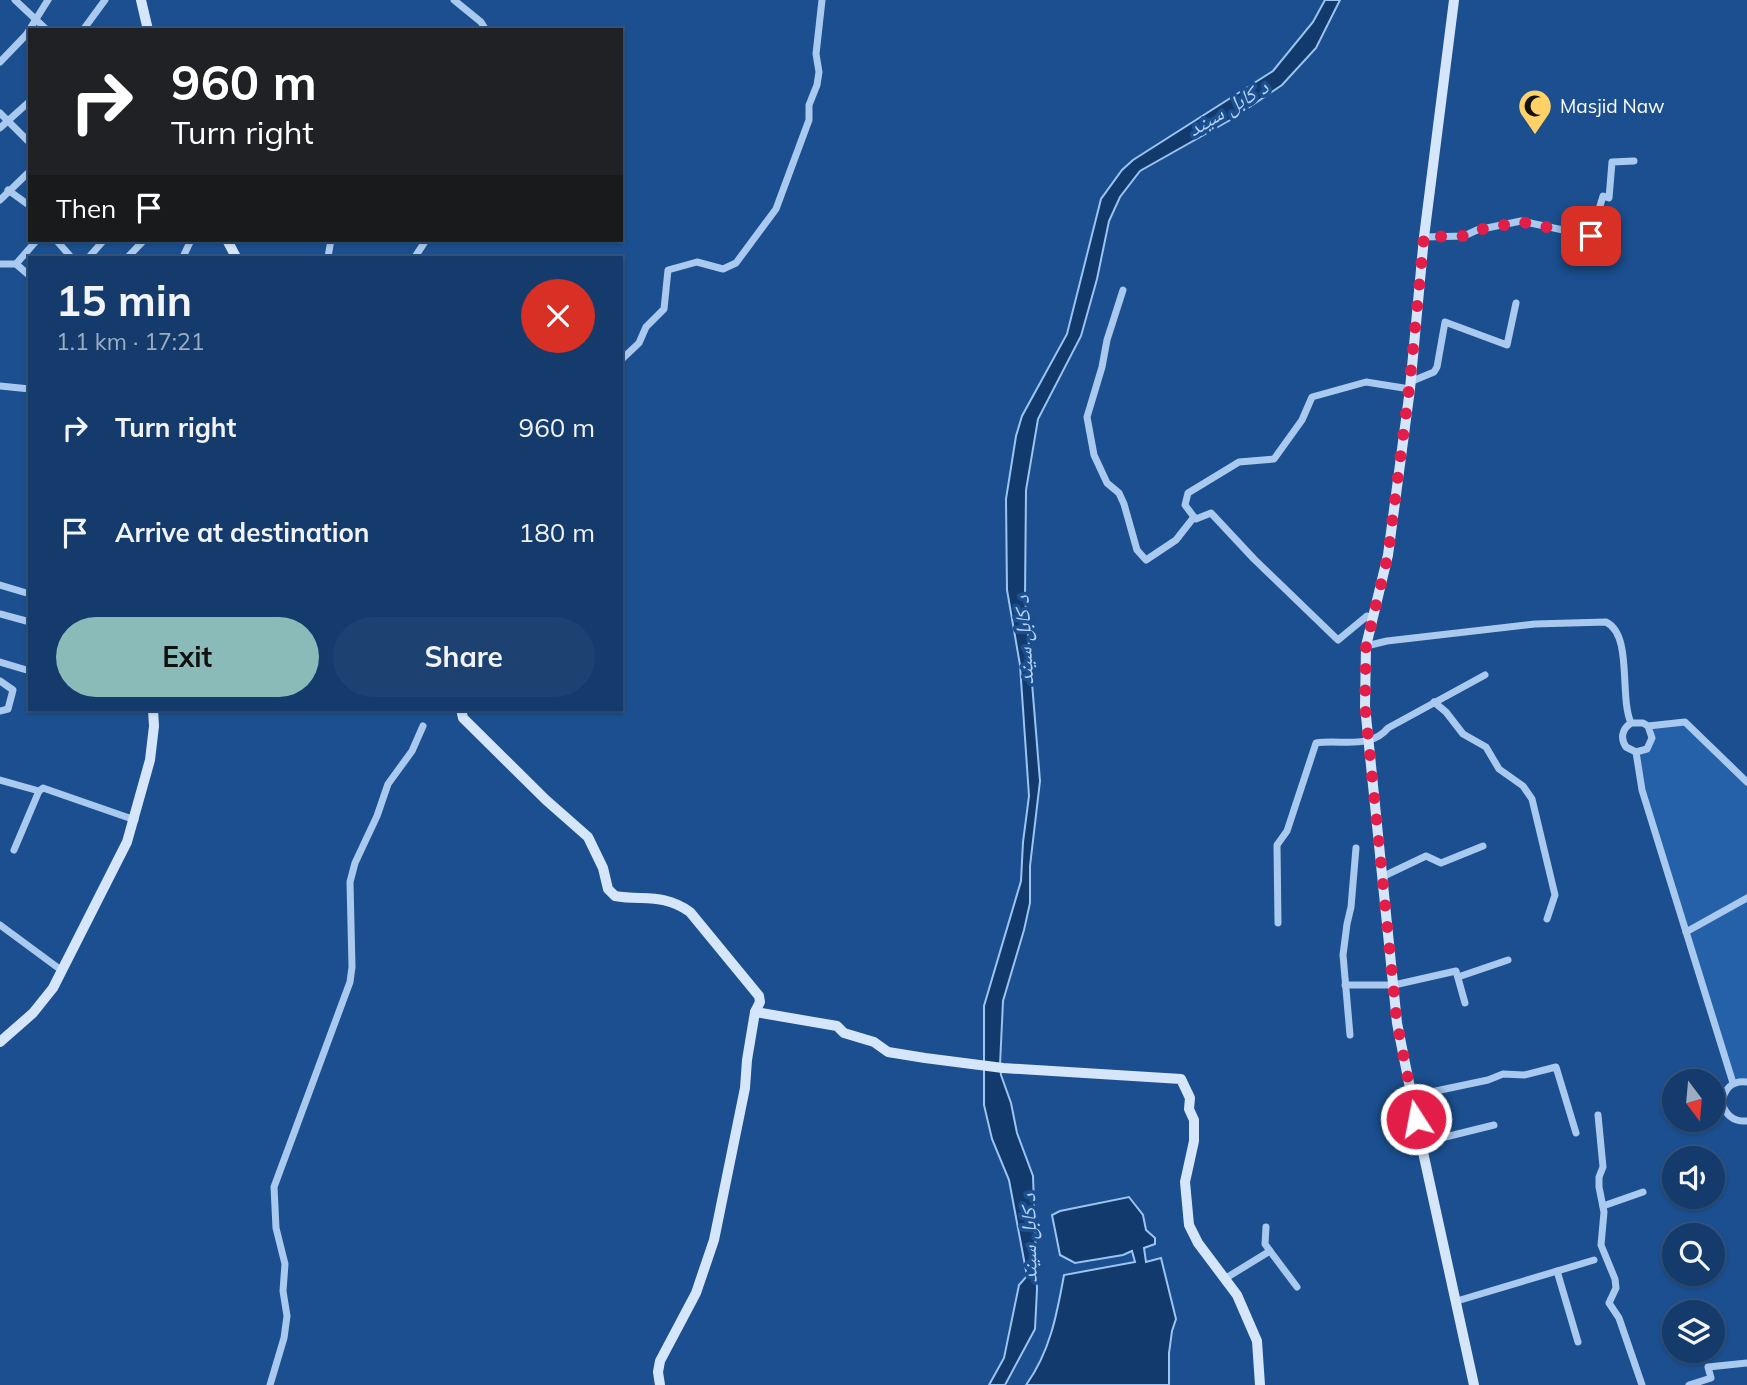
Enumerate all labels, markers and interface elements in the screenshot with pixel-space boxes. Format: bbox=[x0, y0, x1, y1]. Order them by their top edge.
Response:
text: 960 m bbox=[171, 51, 317, 112]
icon: right bbox=[56, 56, 147, 147]
water label: د کابل سيند bbox=[1182, 73, 1273, 142]
mosque icon: Masjid Naw bbox=[1516, 87, 1554, 136]
place label: Masjid Naw bbox=[1560, 94, 1665, 118]
text: Turn right bbox=[171, 112, 314, 152]
icon: arrive bbox=[130, 189, 168, 227]
text: Then bbox=[56, 192, 116, 225]
pin bbox=[1561, 206, 1621, 266]
icon: arrive bbox=[1572, 217, 1610, 255]
text: 15 min bbox=[56, 274, 192, 327]
button: close bbox=[521, 279, 595, 353]
text: 1.1 km · 17:21 bbox=[56, 327, 205, 356]
icon: right bbox=[56, 409, 94, 447]
text: Turn right bbox=[115, 411, 236, 444]
text: 960 m bbox=[519, 411, 595, 444]
icon: arrive bbox=[56, 514, 94, 552]
text: Arrive at destination bbox=[115, 516, 370, 549]
text: 180 m bbox=[519, 516, 595, 549]
water label: د کابل سيند bbox=[1008, 594, 1039, 685]
button: Exit bbox=[56, 617, 319, 697]
button: Share bbox=[333, 617, 595, 697]
north arrow bbox=[1662, 1069, 1726, 1132]
map controls bbox=[1662, 1069, 1725, 1363]
position arrow bbox=[1379, 1082, 1453, 1156]
button: sound bbox=[1662, 1146, 1725, 1209]
water label: د کابل سيند bbox=[1014, 1193, 1043, 1283]
button: search bbox=[1662, 1223, 1725, 1286]
button: layers bbox=[1662, 1300, 1725, 1363]

